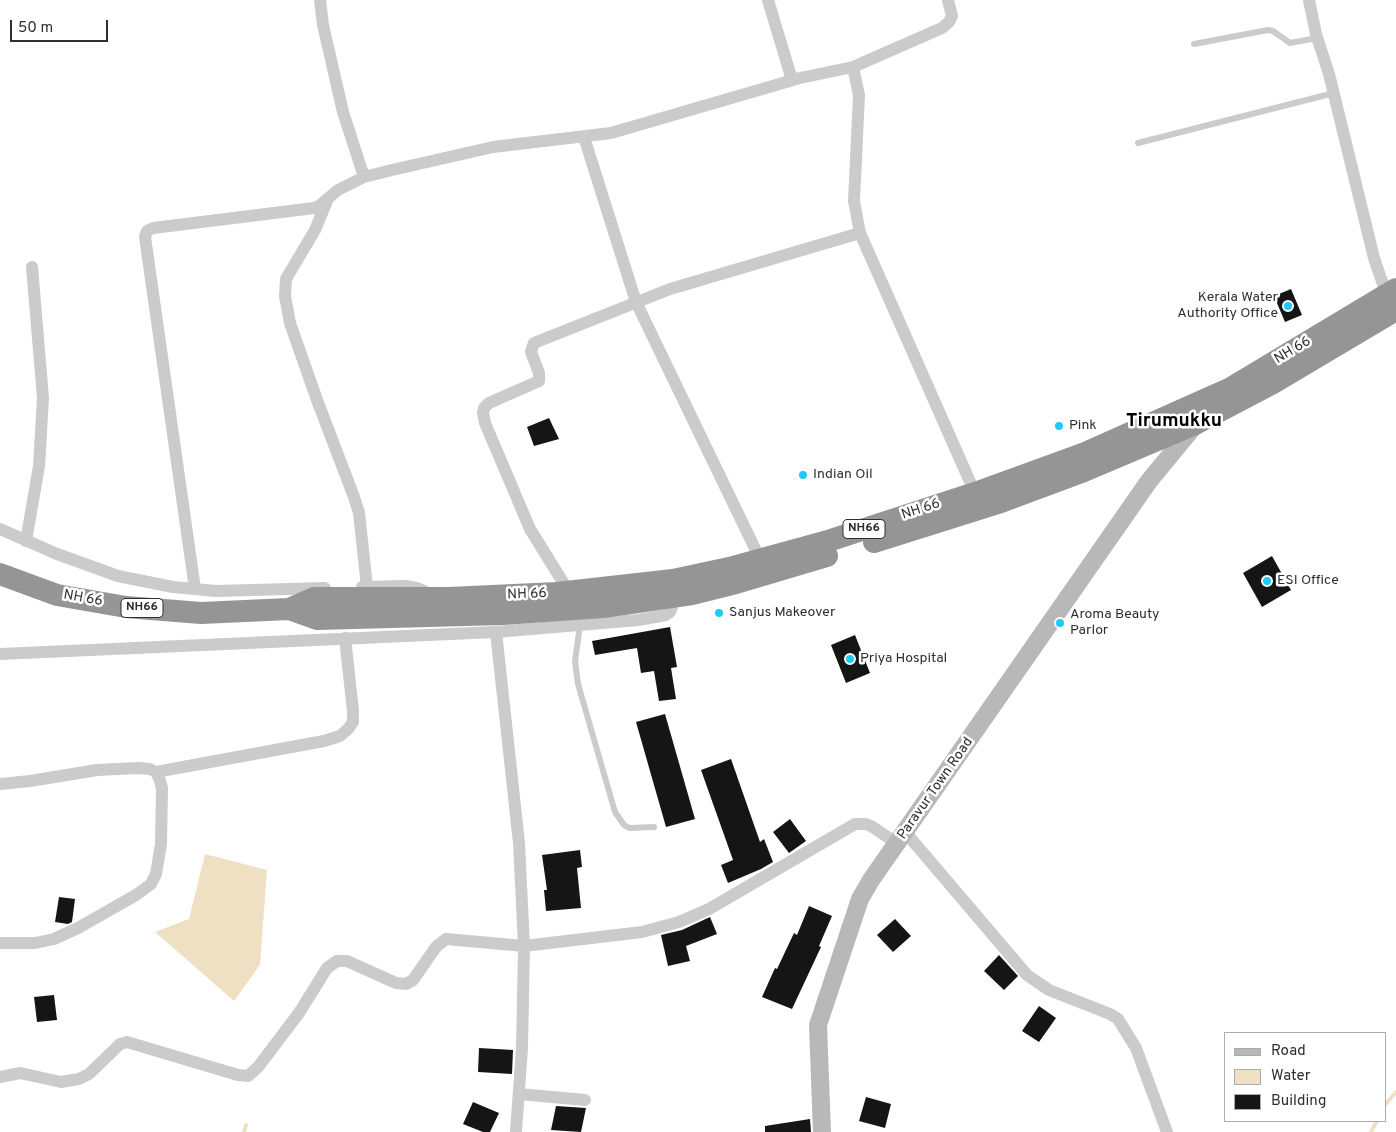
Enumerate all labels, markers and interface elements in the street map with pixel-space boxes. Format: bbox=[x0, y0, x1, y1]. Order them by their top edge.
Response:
scale bar bbox=[12, 10, 110, 42]
text: 50 m bbox=[18, 19, 53, 38]
place label: Kerala Water Authority Office bbox=[1177, 290, 1278, 322]
marker: Kerala Water Authority Office bbox=[1282, 300, 1294, 312]
street label: NH 66 bbox=[1272, 334, 1314, 368]
district label: Tirumukku bbox=[1126, 411, 1222, 433]
place label: Pink bbox=[1069, 418, 1097, 434]
marker: Pink bbox=[1053, 420, 1065, 432]
place label: Indian Oil bbox=[813, 467, 873, 483]
marker: Indian Oil bbox=[797, 469, 809, 481]
street label: NH 66 bbox=[900, 496, 942, 524]
road number: NH66 bbox=[843, 520, 885, 538]
place label: ESI Office bbox=[1277, 573, 1339, 589]
marker: ESI Office bbox=[1261, 575, 1273, 587]
street label: NH 66 bbox=[507, 586, 547, 604]
street label: NH 66 bbox=[62, 587, 104, 611]
road number: NH66 bbox=[121, 598, 163, 618]
place label: Sanjus Makeover bbox=[729, 605, 835, 621]
marker: Sanjus Makeover bbox=[713, 607, 725, 619]
place label: Aroma Beauty Parlor bbox=[1070, 607, 1159, 640]
marker: Aroma Beauty Parlor bbox=[1054, 617, 1066, 629]
place label: Priya Hospital bbox=[860, 651, 947, 667]
marker: Priya Hospital bbox=[844, 653, 856, 665]
street label: Paravur Town Road bbox=[895, 735, 977, 843]
legend bbox=[1224, 1032, 1386, 1122]
text: Road bbox=[1271, 1042, 1306, 1061]
text: Water bbox=[1271, 1067, 1310, 1086]
text: Building bbox=[1271, 1092, 1326, 1111]

